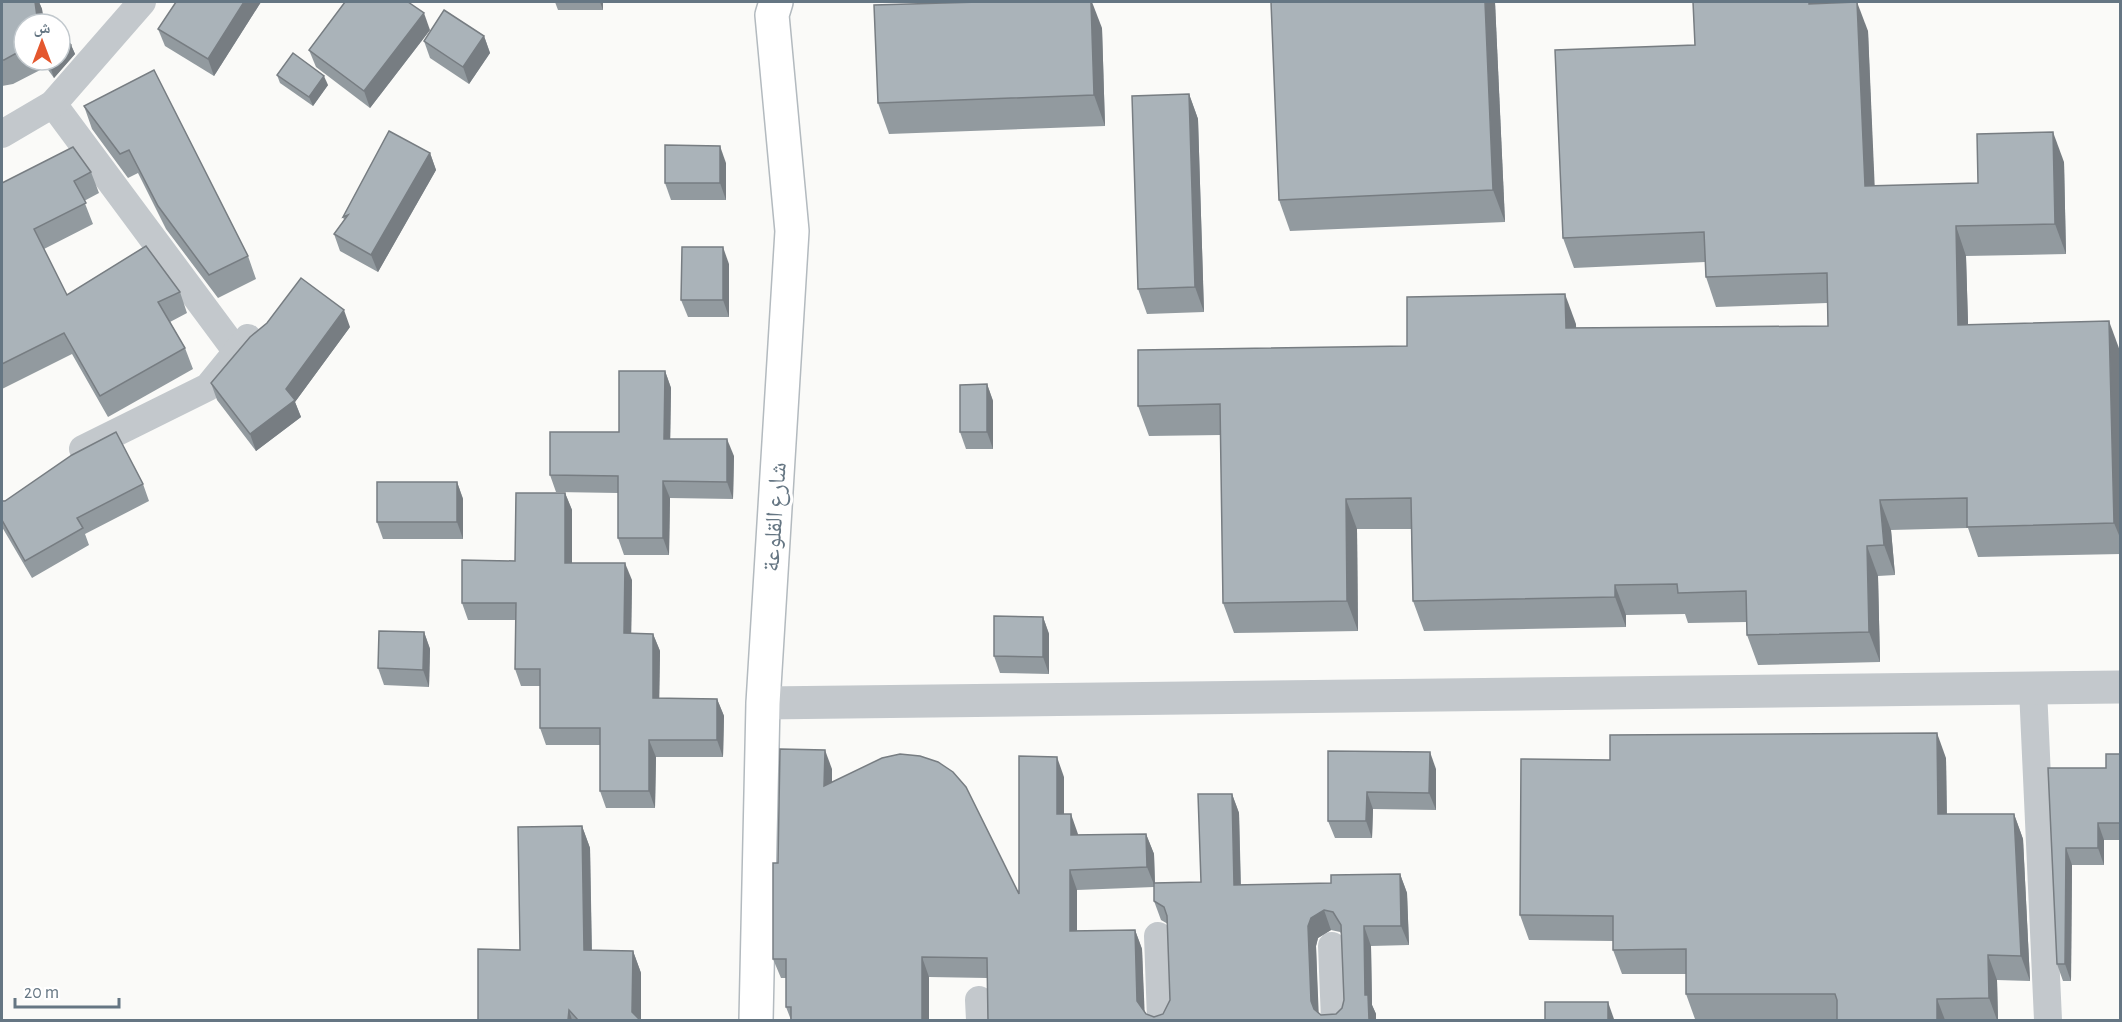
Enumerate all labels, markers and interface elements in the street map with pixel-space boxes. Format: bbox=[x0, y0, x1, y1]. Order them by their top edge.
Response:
north arrow bbox=[12, 12, 72, 72]
text: ش bbox=[34, 20, 51, 37]
street label: شارع القلوعة bbox=[759, 461, 793, 573]
scale bar bbox=[15, 971, 118, 1009]
text: 20 m bbox=[24, 984, 59, 1002]

